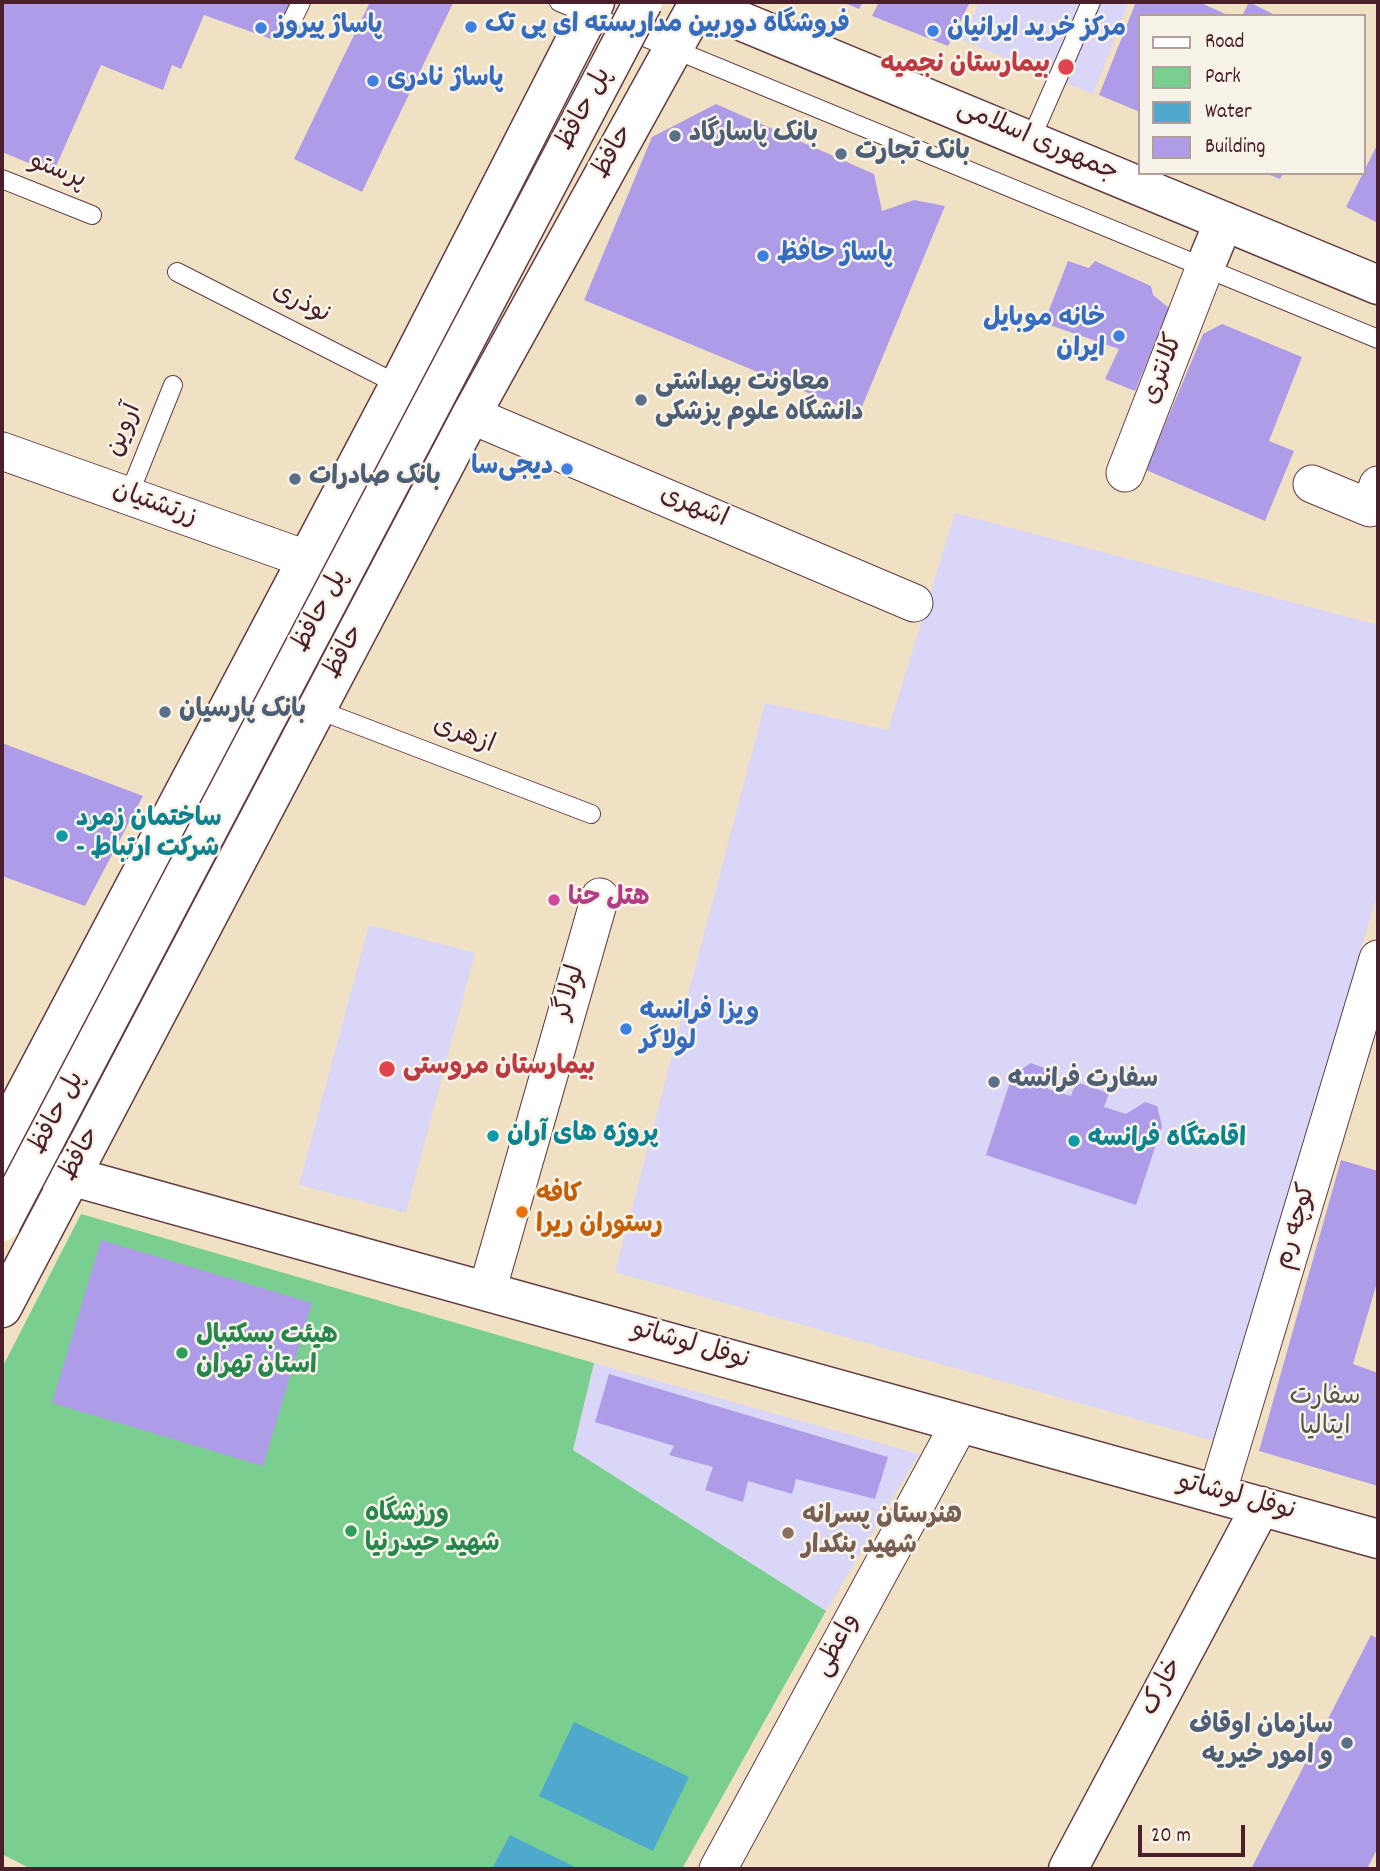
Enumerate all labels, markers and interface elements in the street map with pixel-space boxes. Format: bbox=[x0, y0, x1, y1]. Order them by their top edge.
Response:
place label: فروشگاه دوربین مداربسته ای پی تک bbox=[485, 11, 850, 43]
place label: پاساژ پیروز bbox=[275, 12, 383, 44]
legend bbox=[1138, 14, 1366, 175]
place label: مرکز خرید ایرانیان bbox=[947, 15, 1126, 47]
marker: فروشگاه دوربین مداربسته ای پی تک bbox=[463, 19, 479, 35]
marker: پاساژ پیروز bbox=[253, 20, 269, 36]
marker: مرکز خرید ایرانیان bbox=[925, 23, 941, 39]
text: Road bbox=[1205, 28, 1244, 58]
place label: بیمارستان نجمیه bbox=[880, 51, 1050, 83]
marker: بیمارستان نجمیه bbox=[1056, 57, 1076, 77]
street label: پل حافظ bbox=[551, 63, 621, 157]
text: Park bbox=[1205, 63, 1241, 93]
place label: پاساژ نادری bbox=[387, 65, 504, 97]
marker: پاساژ نادری bbox=[365, 73, 381, 89]
street label: جمهوری اسلامی bbox=[952, 95, 1122, 191]
text: Water bbox=[1205, 98, 1252, 128]
street label: حافظ bbox=[588, 120, 642, 186]
place label: بانک پاسارگاد bbox=[689, 120, 818, 152]
marker: بانک پاسارگاد bbox=[667, 128, 683, 144]
text: Building bbox=[1205, 133, 1265, 163]
place label: بانک تجارت bbox=[855, 138, 970, 170]
marker: بانک تجارت bbox=[833, 146, 849, 162]
street label: پرستو bbox=[24, 148, 90, 198]
place label: پاساژ حافظ bbox=[777, 240, 893, 272]
marker: پاساژ حافظ bbox=[755, 248, 771, 264]
street label: نوذری bbox=[266, 277, 334, 333]
place label: خانه موبایل ایران bbox=[983, 305, 1105, 366]
marker: خانه موبایل ایران bbox=[1111, 328, 1127, 344]
street label: کلانتری bbox=[1137, 330, 1193, 410]
place label: معاونت بهداشتی دانشگاه علوم پزشکی bbox=[655, 369, 863, 430]
marker: معاونت بهداشتی دانشگاه علوم پزشکی bbox=[633, 392, 649, 408]
street label: آروین bbox=[101, 400, 151, 462]
place label: دیجی‌سا bbox=[471, 453, 553, 485]
marker: دیجی‌سا bbox=[559, 461, 575, 477]
place label: بانک صادرات bbox=[309, 463, 441, 495]
marker: بانک صادرات bbox=[287, 471, 303, 487]
street label: زرتشتیان bbox=[107, 476, 201, 536]
street label: اشهری bbox=[654, 481, 732, 537]
street label: پل حافظ bbox=[287, 565, 357, 659]
street label: حافظ bbox=[319, 620, 373, 686]
place label: بانک پارسیان bbox=[179, 696, 306, 728]
marker: بانک پارسیان bbox=[157, 704, 173, 720]
street label: ازهری bbox=[428, 711, 498, 763]
place label: ساختمان زمرد - شرکت ارتباط bbox=[76, 805, 222, 866]
marker: ساختمان زمرد - شرکت ارتباط bbox=[54, 828, 70, 844]
place label: هتل حنا bbox=[568, 884, 649, 916]
marker: هتل حنا bbox=[546, 892, 562, 908]
street label: لولاگر bbox=[549, 962, 595, 1024]
place label: ویزا فرانسه لولاگر bbox=[640, 998, 759, 1060]
marker: ویزا فرانسه لولاگر bbox=[618, 1021, 634, 1037]
place label: بیمارستان مروستی bbox=[403, 1053, 595, 1085]
marker: بیمارستان مروستی bbox=[377, 1059, 397, 1079]
place label: سفارت فرانسه bbox=[1008, 1066, 1158, 1098]
street label: پل حافظ bbox=[24, 1067, 94, 1161]
marker: سفارت فرانسه bbox=[986, 1074, 1002, 1090]
place label: پروژه های آران bbox=[507, 1120, 658, 1152]
street label: حافظ bbox=[55, 1122, 109, 1188]
place label: اقامتگاه فرانسه bbox=[1088, 1125, 1246, 1157]
marker: پروژه های آران bbox=[485, 1128, 501, 1144]
marker: اقامتگاه فرانسه bbox=[1066, 1133, 1082, 1149]
street label: کوچه رم bbox=[1270, 1180, 1326, 1274]
place label: کافه رستوران ریرا bbox=[536, 1181, 663, 1242]
marker: کافه رستوران ریرا bbox=[514, 1204, 530, 1220]
street label: نوفل لوشاتو bbox=[628, 1315, 752, 1379]
place label: هیئت بسکتبال استان تهران bbox=[196, 1322, 338, 1384]
marker: هیئت بسکتبال استان تهران bbox=[174, 1345, 190, 1361]
park label: سفارت ایتالیا bbox=[1289, 1383, 1361, 1444]
street label: نوفل لوشاتو bbox=[1174, 1468, 1298, 1530]
place label: ورزشگاه شهید حیدرنیا bbox=[365, 1500, 500, 1562]
place label: هنرستان پسرانه شهید بنکدار bbox=[802, 1502, 962, 1564]
marker: ورزشگاه شهید حیدرنیا bbox=[343, 1523, 359, 1539]
marker: هنرستان پسرانه شهید بنکدار bbox=[780, 1525, 796, 1541]
street label: واعظی bbox=[809, 1609, 869, 1683]
street label: خارک bbox=[1136, 1654, 1192, 1722]
place label: سازمان اوقاف و امور خيريه bbox=[1189, 1712, 1333, 1774]
marker: سازمان اوقاف و امور خيريه bbox=[1339, 1735, 1355, 1751]
scale bar bbox=[1142, 1812, 1249, 1856]
text: 20 m bbox=[1151, 1822, 1191, 1852]

